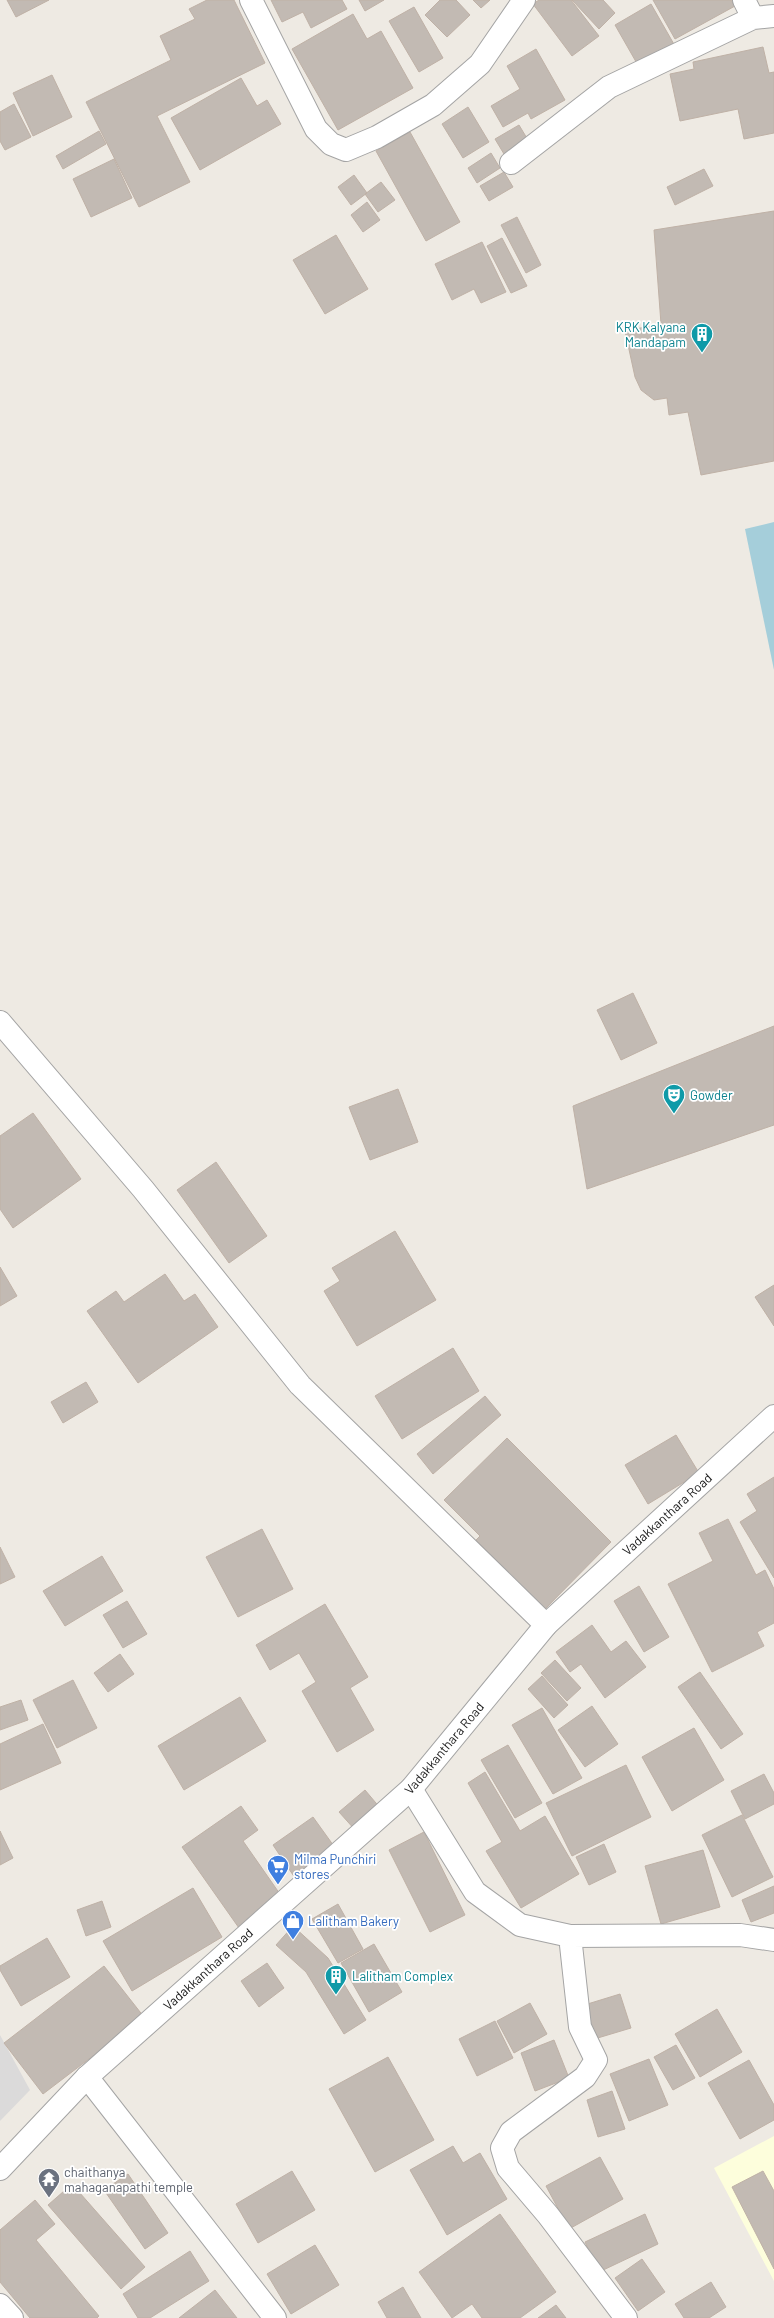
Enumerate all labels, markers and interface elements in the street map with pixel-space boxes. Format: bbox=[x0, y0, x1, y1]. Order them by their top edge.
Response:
place label: KRK Kalyana Mandapam bbox=[616, 319, 686, 350]
building icon: KRK Kalyana Mandapam bbox=[689, 321, 715, 354]
theatre icon: Gowder bbox=[661, 1082, 687, 1115]
place label: Gowder bbox=[690, 1087, 733, 1103]
street label: Vadakkanthara Road bbox=[619, 1470, 715, 1558]
street label: Vadakkanthara Road bbox=[401, 1699, 487, 1797]
place label: Milma Punchiri stores bbox=[294, 1851, 376, 1882]
supermarket icon: Milma Punchiri stores bbox=[265, 1853, 291, 1886]
shop icon: Lalitham Bakery bbox=[280, 1908, 306, 1941]
place label: Lalitham Bakery bbox=[308, 1913, 399, 1929]
street label: Vadakkanthara Road bbox=[160, 1925, 256, 2013]
building icon: Lalitham Complex bbox=[323, 1963, 349, 1996]
place label: Lalitham Complex bbox=[352, 1968, 453, 1984]
place label: chaithanya mahaganapathi temple bbox=[64, 2164, 193, 2195]
temple icon: chaithanya mahaganapathi temple bbox=[36, 2166, 62, 2199]

